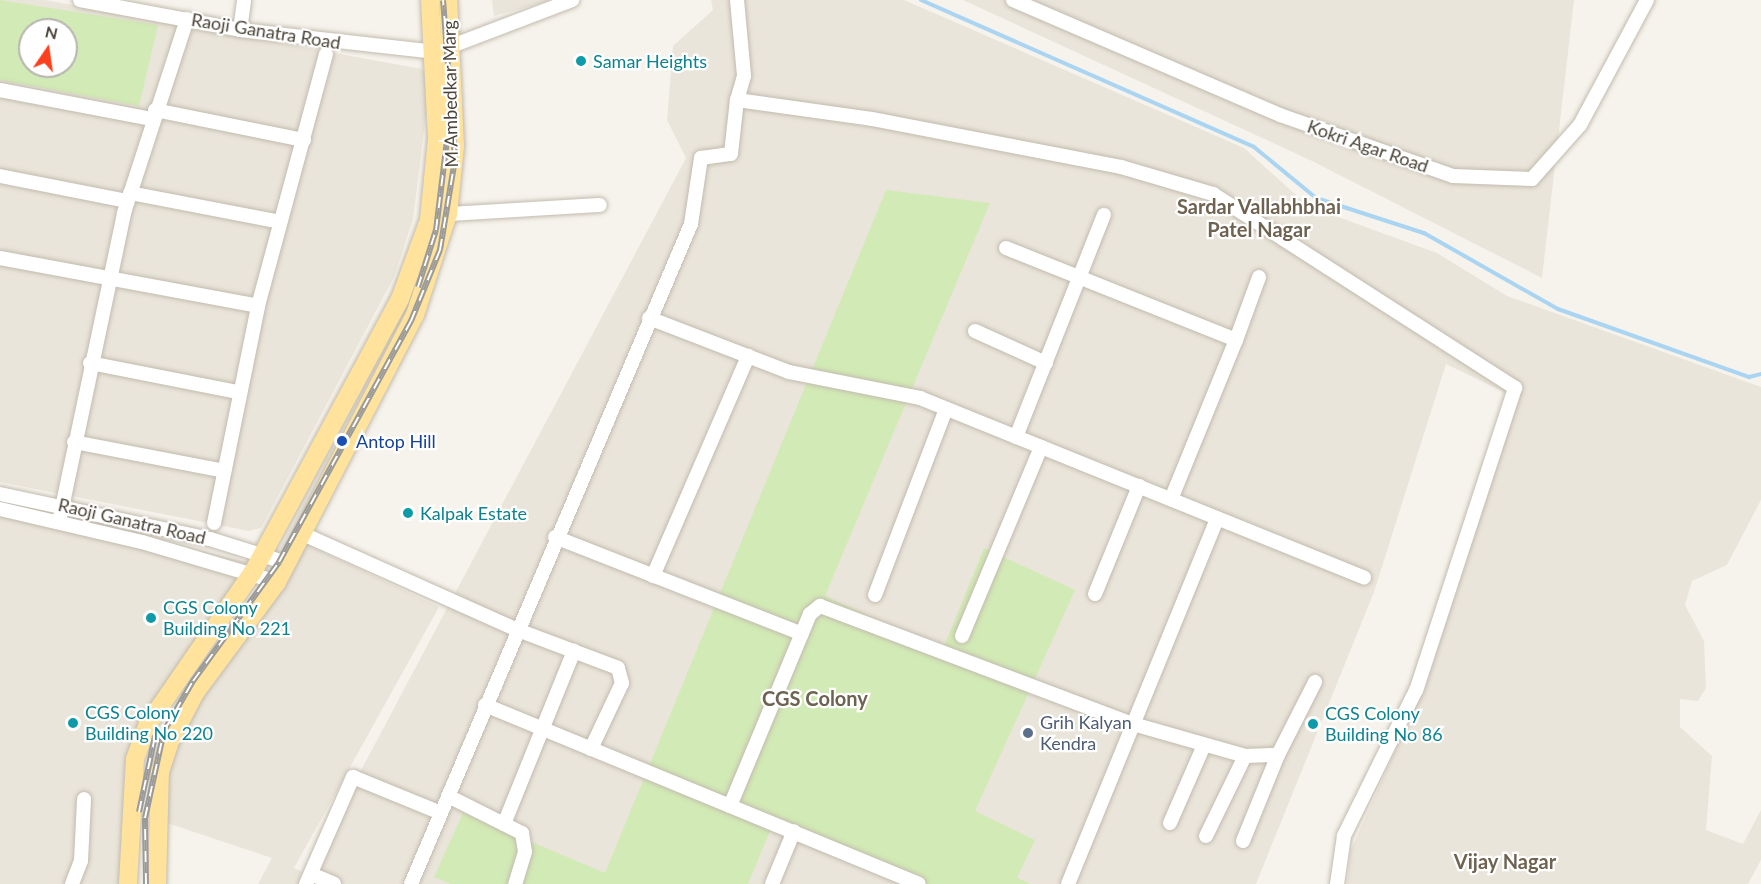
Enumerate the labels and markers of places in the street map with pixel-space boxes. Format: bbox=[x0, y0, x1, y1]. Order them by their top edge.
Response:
place label: Samar Heights bbox=[593, 50, 707, 72]
marker: Samar Heights bbox=[574, 54, 588, 68]
place label: Antop Hill bbox=[356, 430, 436, 452]
marker: Antop Hill bbox=[333, 432, 351, 450]
place label: Kalpak Estate bbox=[420, 502, 527, 524]
marker: Kalpak Estate bbox=[401, 506, 415, 520]
place label: CGS Colony Building No 221 bbox=[163, 597, 291, 640]
marker: CGS Colony Building No 221 bbox=[144, 611, 158, 625]
place label: CGS Colony Building No 220 bbox=[85, 702, 213, 744]
place label: CGS Colony Building No 86 bbox=[1325, 703, 1443, 746]
place label: Grih Kalyan Kendra bbox=[1040, 712, 1132, 754]
marker: CGS Colony Building No 220 bbox=[66, 716, 80, 730]
marker: CGS Colony Building No 86 bbox=[1306, 717, 1320, 731]
marker: Grih Kalyan Kendra bbox=[1021, 726, 1035, 740]

